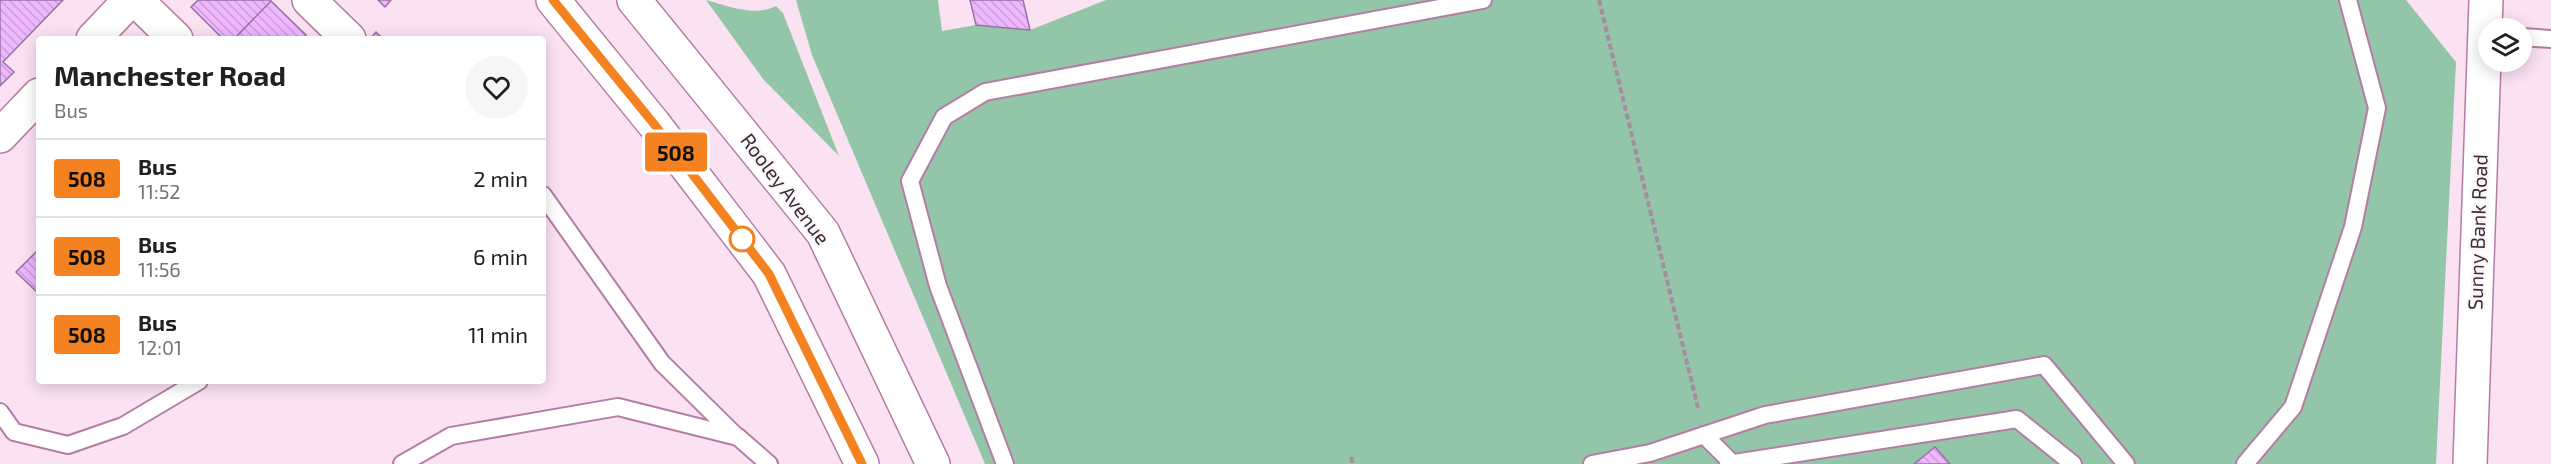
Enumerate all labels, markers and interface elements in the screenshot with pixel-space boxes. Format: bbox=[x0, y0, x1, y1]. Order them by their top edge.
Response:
map controls bbox=[2478, 18, 2532, 72]
button: layers bbox=[2478, 18, 2532, 72]
button: heart bbox=[465, 56, 528, 119]
text: Manchester Road bbox=[54, 58, 286, 92]
text: Bus bbox=[54, 98, 88, 122]
street label: Rooley Avenue bbox=[736, 128, 835, 249]
line badge: 508 bbox=[642, 132, 710, 172]
text: 508 bbox=[657, 140, 695, 165]
text: Bus bbox=[138, 153, 177, 179]
street label: Sunny Bank Road bbox=[2462, 154, 2492, 310]
text: 2 min bbox=[473, 165, 528, 191]
text: 508 bbox=[68, 166, 106, 191]
text: 11:52 bbox=[138, 179, 181, 203]
unlabelled marker bbox=[729, 226, 755, 252]
text: Bus bbox=[138, 231, 177, 257]
text: 6 min bbox=[473, 243, 528, 269]
text: 508 bbox=[68, 244, 106, 269]
text: 11:56 bbox=[138, 257, 181, 281]
text: Bus bbox=[138, 309, 177, 335]
text: 11 min bbox=[468, 321, 528, 347]
text: 508 bbox=[68, 322, 106, 347]
text: 12:01 bbox=[138, 335, 182, 359]

